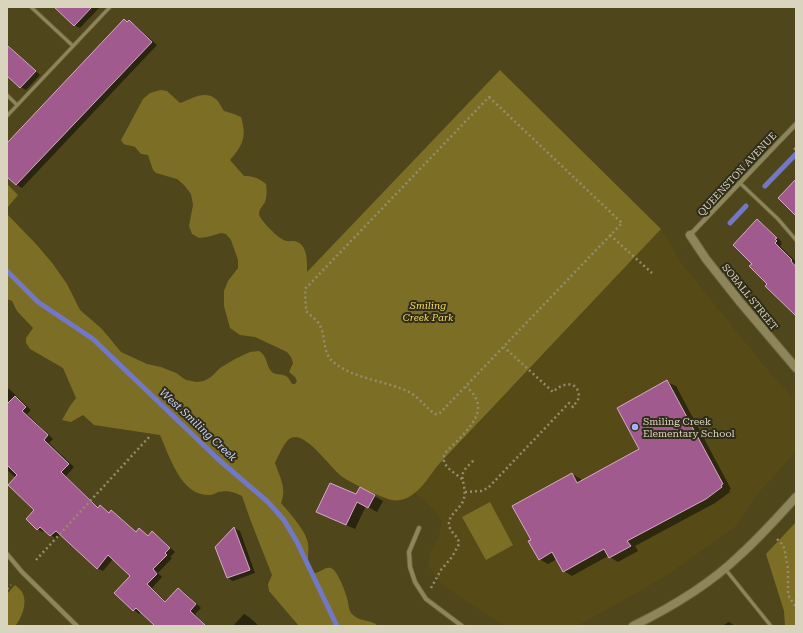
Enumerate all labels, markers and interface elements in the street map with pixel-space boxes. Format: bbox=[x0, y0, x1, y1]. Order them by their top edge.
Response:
street label: QUEENSTON AVENUE bbox=[695, 130, 779, 218]
street label: SOBALL STREET bbox=[720, 262, 780, 332]
park label: Smiling Creek Park bbox=[403, 300, 454, 323]
water label: West Smiling Creek bbox=[157, 386, 239, 464]
place label: Smiling Creek Elementary School bbox=[643, 416, 735, 439]
marker: Smiling Creek Elementary School bbox=[630, 422, 640, 432]

